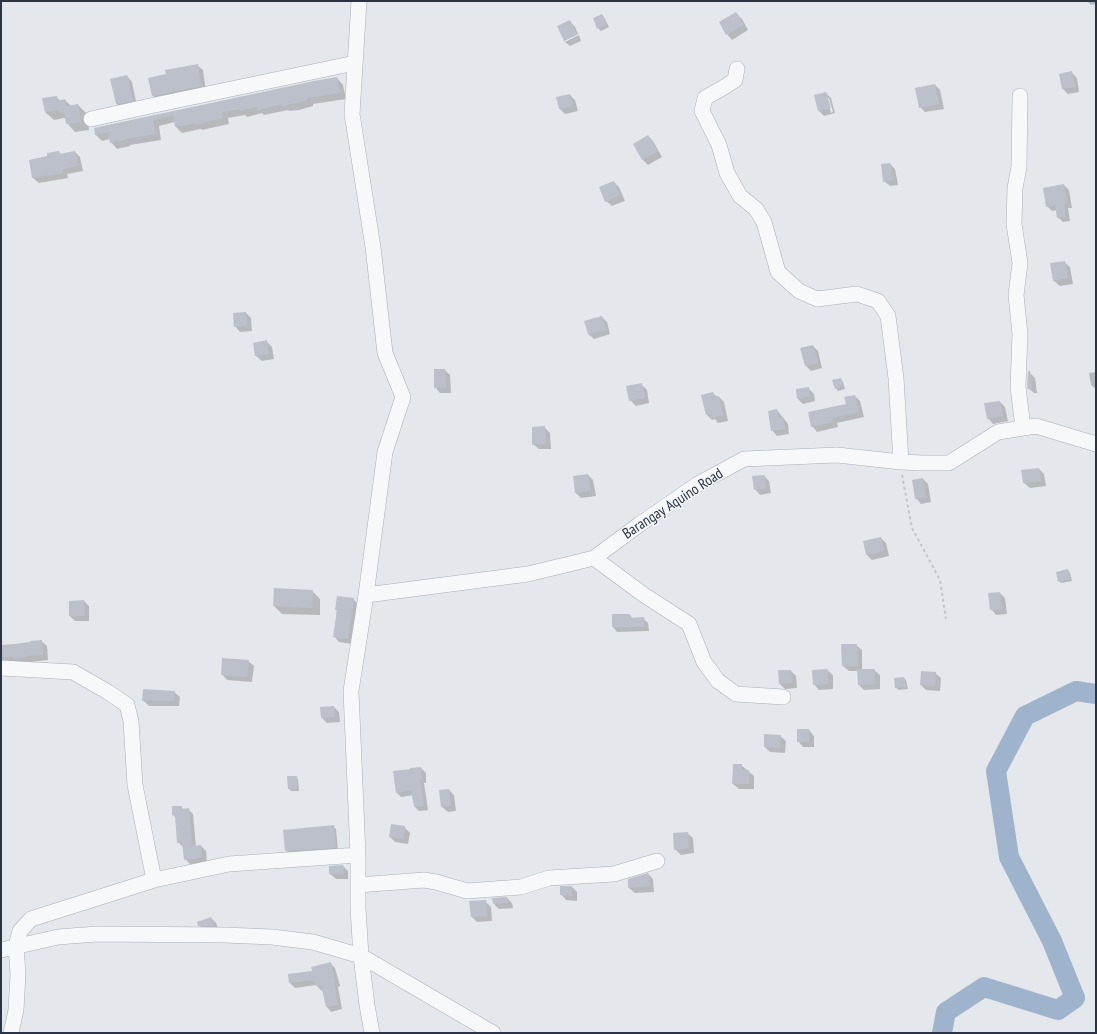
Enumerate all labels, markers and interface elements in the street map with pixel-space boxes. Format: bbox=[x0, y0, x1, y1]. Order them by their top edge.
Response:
street label: Barangay Aquino Road bbox=[619, 465, 727, 543]

